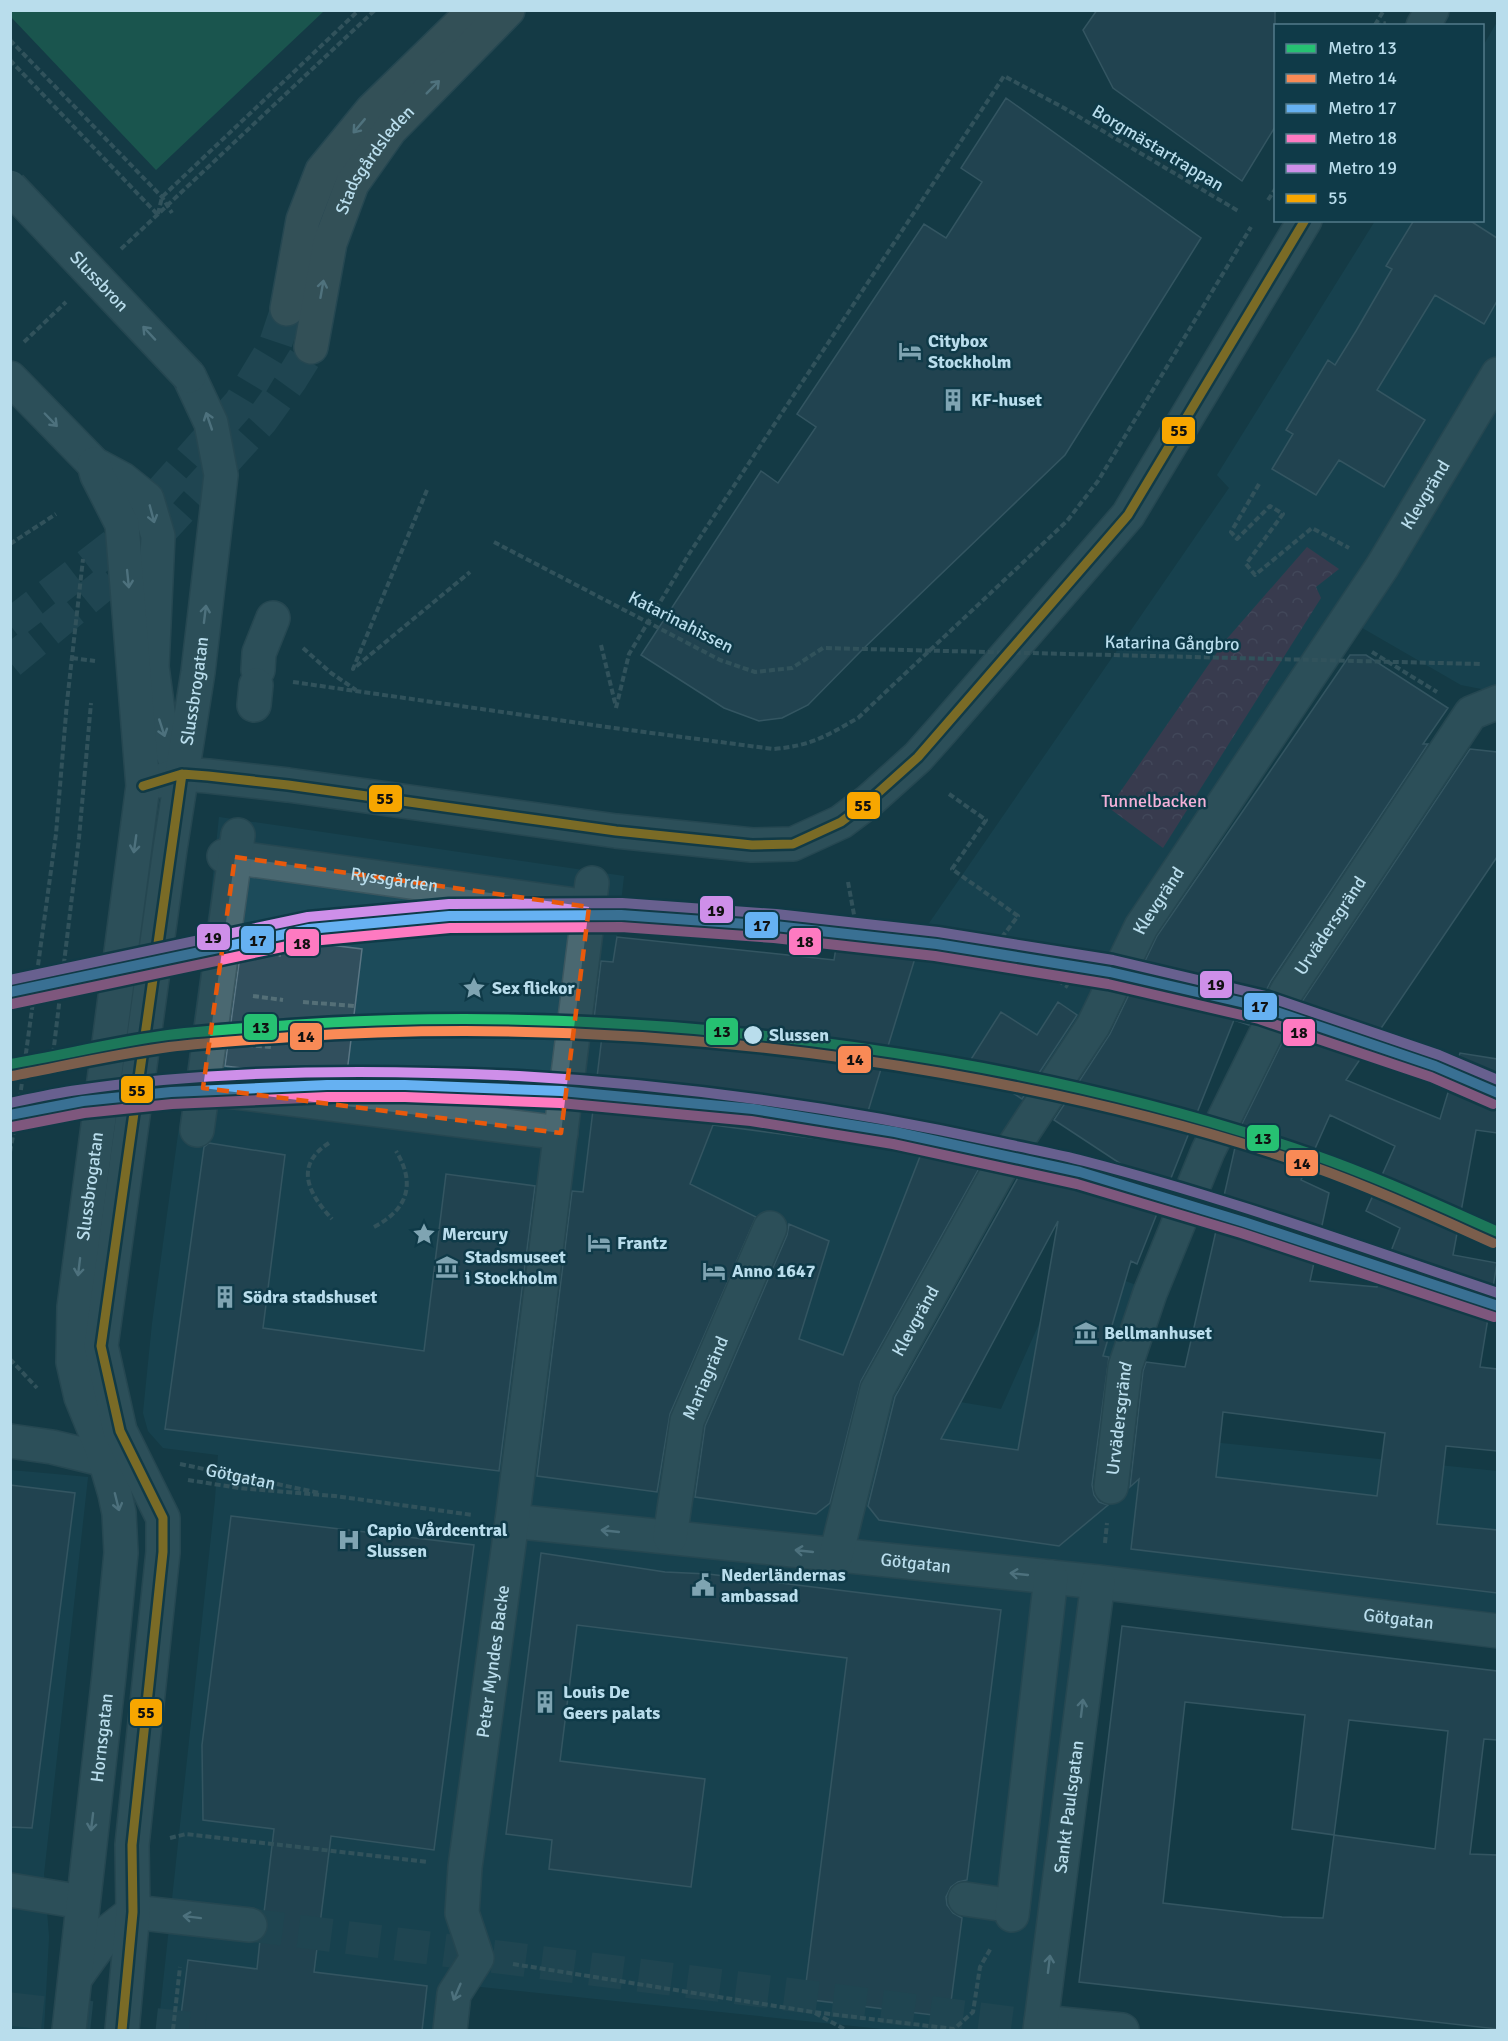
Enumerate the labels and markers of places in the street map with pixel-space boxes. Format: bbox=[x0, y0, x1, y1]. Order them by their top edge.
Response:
place label: Citybox Stockholm bbox=[928, 330, 1011, 373]
hotel icon: Citybox Stockholm bbox=[897, 338, 923, 364]
building icon: KF-huset bbox=[940, 387, 966, 413]
place label: KF-huset bbox=[971, 389, 1042, 411]
place icon: Sex flickor bbox=[461, 975, 487, 1001]
place label: Sex flickor bbox=[492, 977, 575, 999]
marker: Slussen bbox=[742, 1024, 764, 1046]
place label: Slussen bbox=[769, 1024, 829, 1046]
place icon: Mercury bbox=[411, 1221, 437, 1247]
place label: Mercury bbox=[442, 1223, 508, 1245]
hotel icon: Frantz bbox=[586, 1230, 612, 1256]
place label: Frantz bbox=[617, 1232, 667, 1254]
place label: Stadsmuseet i Stockholm bbox=[465, 1246, 566, 1289]
museum icon: Stadsmuseet i Stockholm bbox=[434, 1254, 460, 1280]
hotel icon: Anno 1647 bbox=[701, 1258, 727, 1284]
place label: Anno 1647 bbox=[732, 1260, 816, 1282]
building icon: Södra stadshuset bbox=[212, 1284, 238, 1310]
place label: Södra stadshuset bbox=[243, 1286, 377, 1308]
museum icon: Bellmanhuset bbox=[1073, 1320, 1099, 1346]
place label: Bellmanhuset bbox=[1104, 1322, 1212, 1344]
place label: Capio Vårdcentral Slussen bbox=[367, 1519, 508, 1562]
hospital icon: Capio Vårdcentral Slussen bbox=[336, 1527, 362, 1553]
place label: Nederländernas ambassad bbox=[721, 1564, 846, 1607]
public building icon: Nederländernas ambassad bbox=[690, 1572, 716, 1598]
place label: Louis De Geers palats bbox=[563, 1681, 660, 1724]
building icon: Louis De Geers palats bbox=[532, 1689, 558, 1715]

